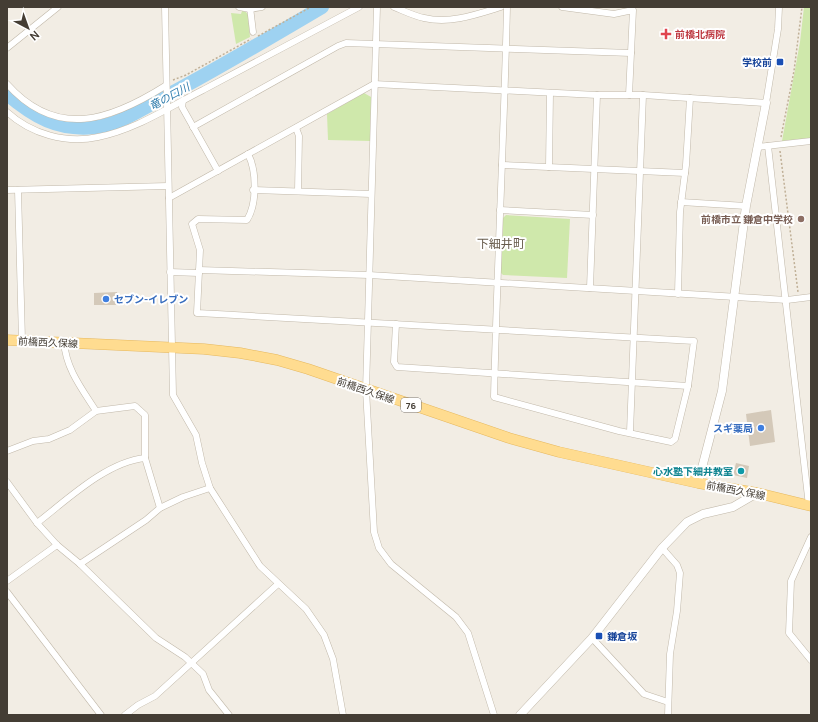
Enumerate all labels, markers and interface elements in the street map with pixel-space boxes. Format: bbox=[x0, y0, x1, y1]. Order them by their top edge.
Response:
north arrow bbox=[8, 8, 48, 48]
place label: 前橋北病院 bbox=[675, 27, 725, 41]
text: N bbox=[27, 28, 43, 44]
marker: 前橋北病院 bbox=[660, 28, 672, 40]
place label: 学校前 bbox=[742, 55, 772, 69]
marker: 学校前 bbox=[775, 57, 785, 67]
water label: 竜の口川 bbox=[146, 79, 193, 113]
place label: 前橋市立 鎌倉中学校 bbox=[701, 212, 793, 226]
marker: 前橋市立 鎌倉中学校 bbox=[796, 214, 806, 224]
district label: 下細井町 bbox=[477, 235, 525, 252]
place label: セブン-イレブン bbox=[114, 292, 188, 306]
marker: セブン-イレブン bbox=[101, 294, 111, 304]
street label: 前橋西久保線 bbox=[18, 333, 78, 351]
street label: 前橋西久保線 bbox=[335, 374, 397, 406]
road number: 76 bbox=[401, 398, 421, 412]
place label: スギ薬局 bbox=[713, 421, 753, 435]
marker: スギ薬局 bbox=[756, 423, 766, 433]
place label: 心水塾下細井教室 bbox=[653, 464, 733, 478]
marker: 心水塾下細井教室 bbox=[736, 466, 746, 476]
street label: 前橋西久保線 bbox=[705, 477, 767, 503]
place label: 鎌倉坂 bbox=[607, 629, 638, 643]
marker: 鎌倉坂 bbox=[594, 631, 604, 641]

